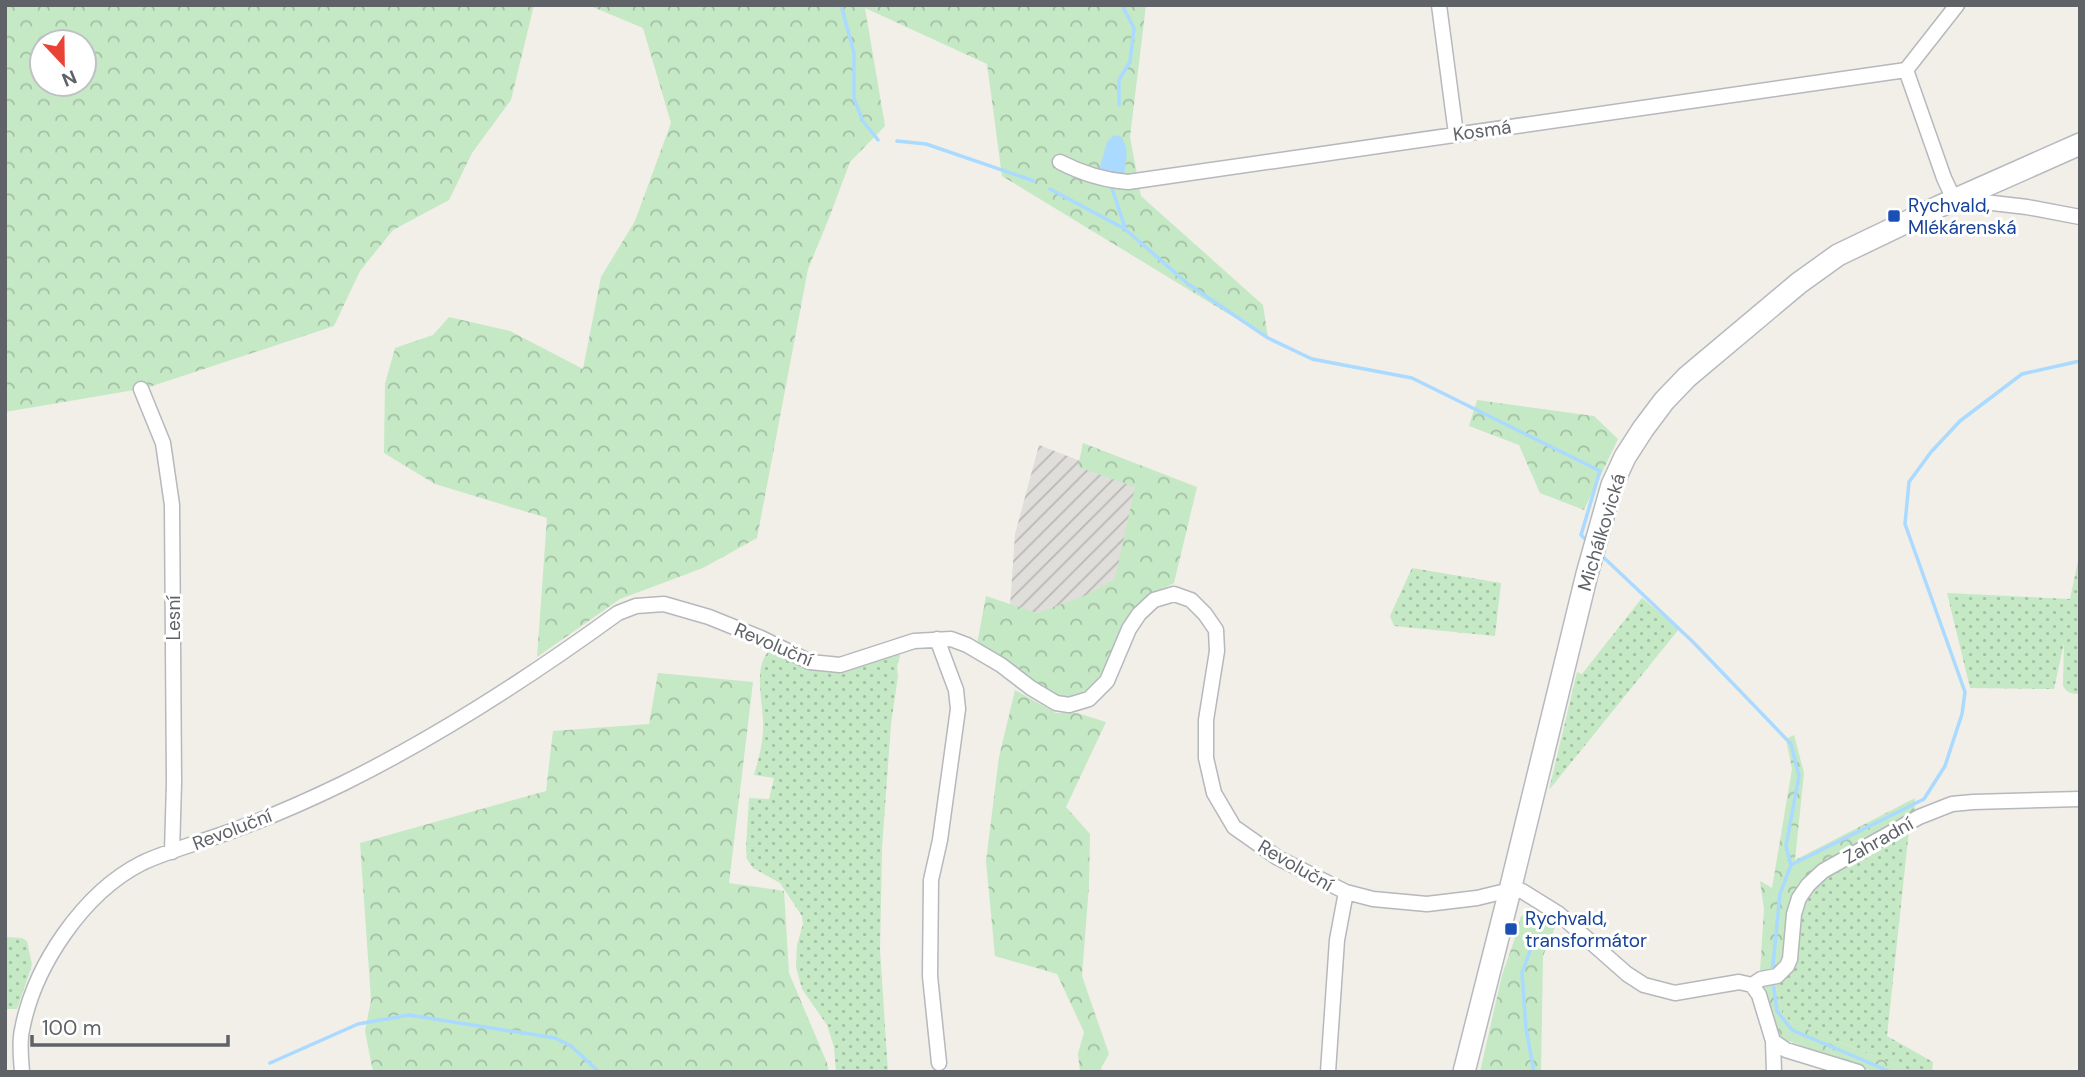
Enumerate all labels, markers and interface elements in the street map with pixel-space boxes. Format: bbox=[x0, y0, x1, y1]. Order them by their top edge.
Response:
north arrow bbox=[28, 28, 98, 98]
text: N bbox=[58, 64, 80, 92]
street label: Kosmá bbox=[1451, 114, 1513, 147]
place label: Rychvald, Mlékárenská bbox=[1908, 193, 2017, 240]
marker: Rychvald, Mlékárenská bbox=[1886, 208, 1902, 224]
street label: Michálkovická bbox=[1572, 470, 1631, 594]
street label: Lesní bbox=[161, 595, 186, 641]
street label: Revoluční bbox=[731, 617, 818, 672]
street label: Revoluční bbox=[189, 803, 276, 856]
street label: Zahradní bbox=[1839, 811, 1918, 870]
street label: Revoluční bbox=[1254, 834, 1339, 897]
place label: Rychvald, transformátor bbox=[1525, 906, 1647, 953]
marker: Rychvald, transformátor bbox=[1503, 921, 1519, 937]
scale bar bbox=[32, 1004, 228, 1048]
text: 100 m bbox=[42, 1014, 102, 1042]

